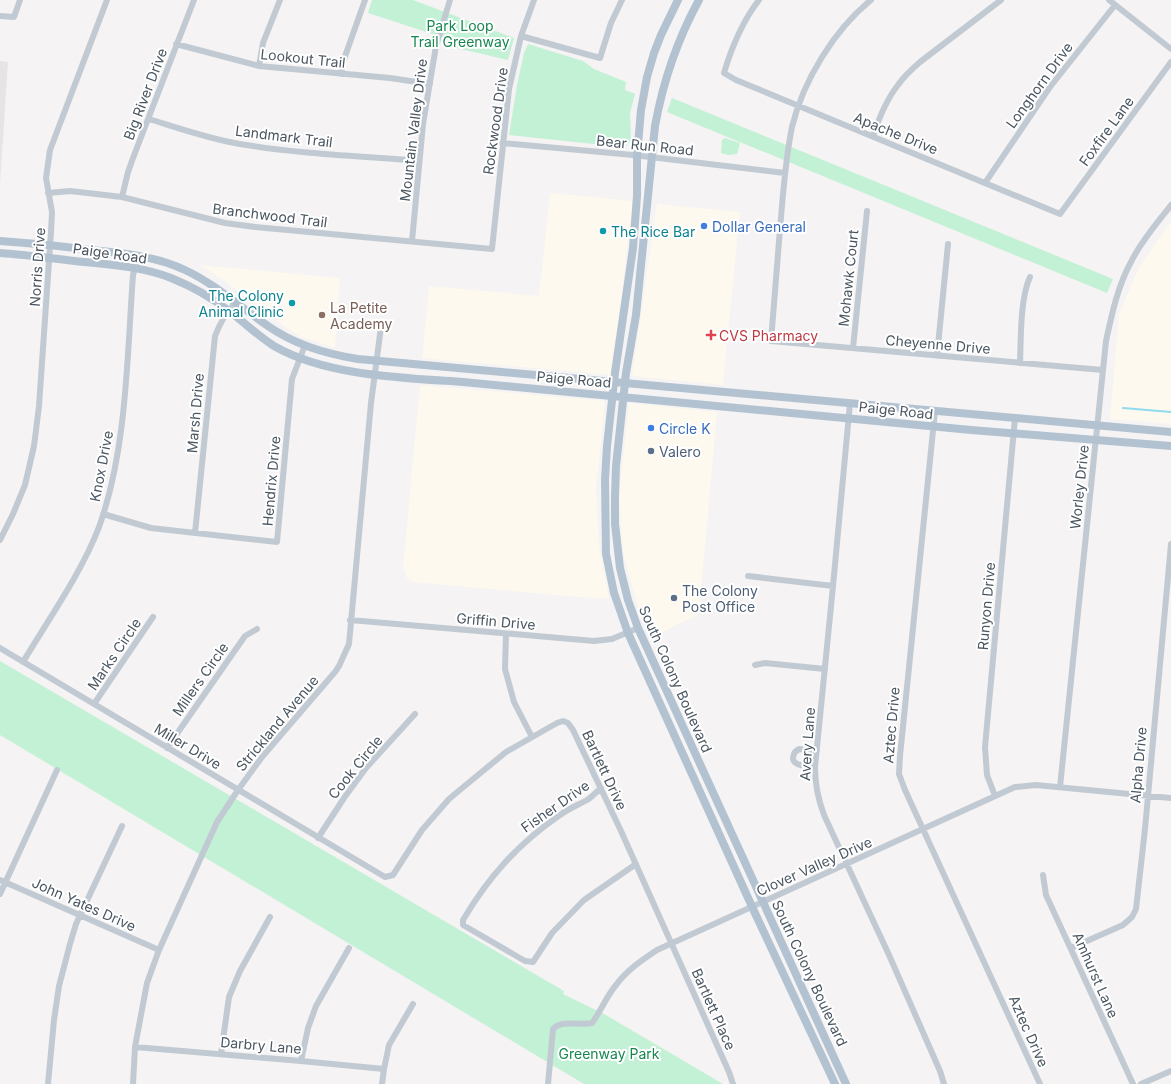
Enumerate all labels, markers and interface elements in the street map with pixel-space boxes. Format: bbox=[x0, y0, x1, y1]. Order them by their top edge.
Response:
park label: Park Loop Trail Greenway bbox=[410, 17, 510, 50]
street label: Longhorn Drive bbox=[1002, 39, 1076, 131]
street label: Lookout Trail bbox=[260, 45, 346, 71]
street label: Big River Drive bbox=[120, 46, 170, 142]
street label: Mountain Valley Drive bbox=[396, 58, 430, 202]
street label: Rockwood Drive bbox=[479, 66, 511, 176]
street label: Foxfire Lane bbox=[1075, 93, 1137, 169]
street label: Apache Drive bbox=[851, 108, 941, 158]
street label: Landmark Trail bbox=[234, 122, 334, 150]
street label: Bear Run Road bbox=[595, 131, 695, 159]
street label: Branchwood Trail bbox=[212, 200, 328, 230]
place label: Dollar General bbox=[712, 218, 806, 235]
marker: Dollar General bbox=[699, 221, 709, 231]
place label: The Rice Bar bbox=[611, 223, 695, 240]
marker: The Rice Bar bbox=[598, 226, 608, 236]
street label: Norris Drive bbox=[26, 227, 48, 307]
street label: Mohawk Court bbox=[834, 228, 862, 327]
street label: Paige Road bbox=[72, 239, 148, 267]
place label: The Colony Animal Clinic bbox=[199, 287, 284, 320]
marker: The Colony Animal Clinic bbox=[287, 298, 297, 308]
place label: La Petite Academy bbox=[330, 299, 392, 332]
marker: La Petite Academy bbox=[317, 310, 327, 320]
place label: CVS Pharmacy bbox=[719, 327, 818, 344]
marker: CVS Pharmacy bbox=[706, 330, 716, 340]
street label: Cheyenne Drive bbox=[885, 331, 991, 357]
street label: Paige Road bbox=[536, 367, 612, 391]
street label: Marsh Drive bbox=[183, 372, 207, 454]
street label: Paige Road bbox=[858, 398, 934, 422]
place label: Circle K bbox=[659, 420, 711, 437]
marker: Circle K bbox=[646, 423, 656, 433]
street label: Knox Drive bbox=[86, 429, 116, 503]
street label: Hendrix Drive bbox=[259, 435, 283, 527]
place label: Valero bbox=[659, 443, 701, 460]
street label: Worley Drive bbox=[1066, 444, 1092, 530]
marker: Valero bbox=[646, 446, 656, 456]
street label: Runyon Drive bbox=[974, 561, 998, 651]
place label: The Colony Post Office bbox=[682, 582, 758, 615]
marker: The Colony Post Office bbox=[669, 593, 679, 603]
street label: South Colony Boulevard bbox=[636, 603, 716, 755]
street label: Griffin Drive bbox=[456, 609, 536, 633]
street label: Marks Circle bbox=[84, 615, 144, 693]
street label: Millers Circle bbox=[168, 639, 232, 719]
street label: Strickland Avenue bbox=[232, 672, 322, 774]
street label: Aztec Drive bbox=[879, 686, 903, 764]
street label: Avery Lane bbox=[796, 707, 818, 781]
street label: Miller Drive bbox=[152, 719, 224, 773]
street label: Alpha Drive bbox=[1126, 726, 1150, 804]
street label: Bartlett Drive bbox=[579, 727, 631, 813]
street label: Cook Circle bbox=[324, 732, 386, 802]
street label: Fisher Drive bbox=[518, 776, 592, 836]
street label: Clover Valley Drive bbox=[754, 833, 874, 899]
street label: John Yates Drive bbox=[29, 873, 139, 935]
street label: South Colony Boulevard bbox=[769, 897, 851, 1049]
street label: Amhurst Lane bbox=[1070, 930, 1122, 1020]
street label: Bartlett Place bbox=[688, 965, 740, 1053]
street label: Aztec Drive bbox=[1006, 993, 1052, 1069]
street label: Darbry Lane bbox=[220, 1033, 302, 1057]
park label: Greenway Park bbox=[559, 1045, 660, 1062]

